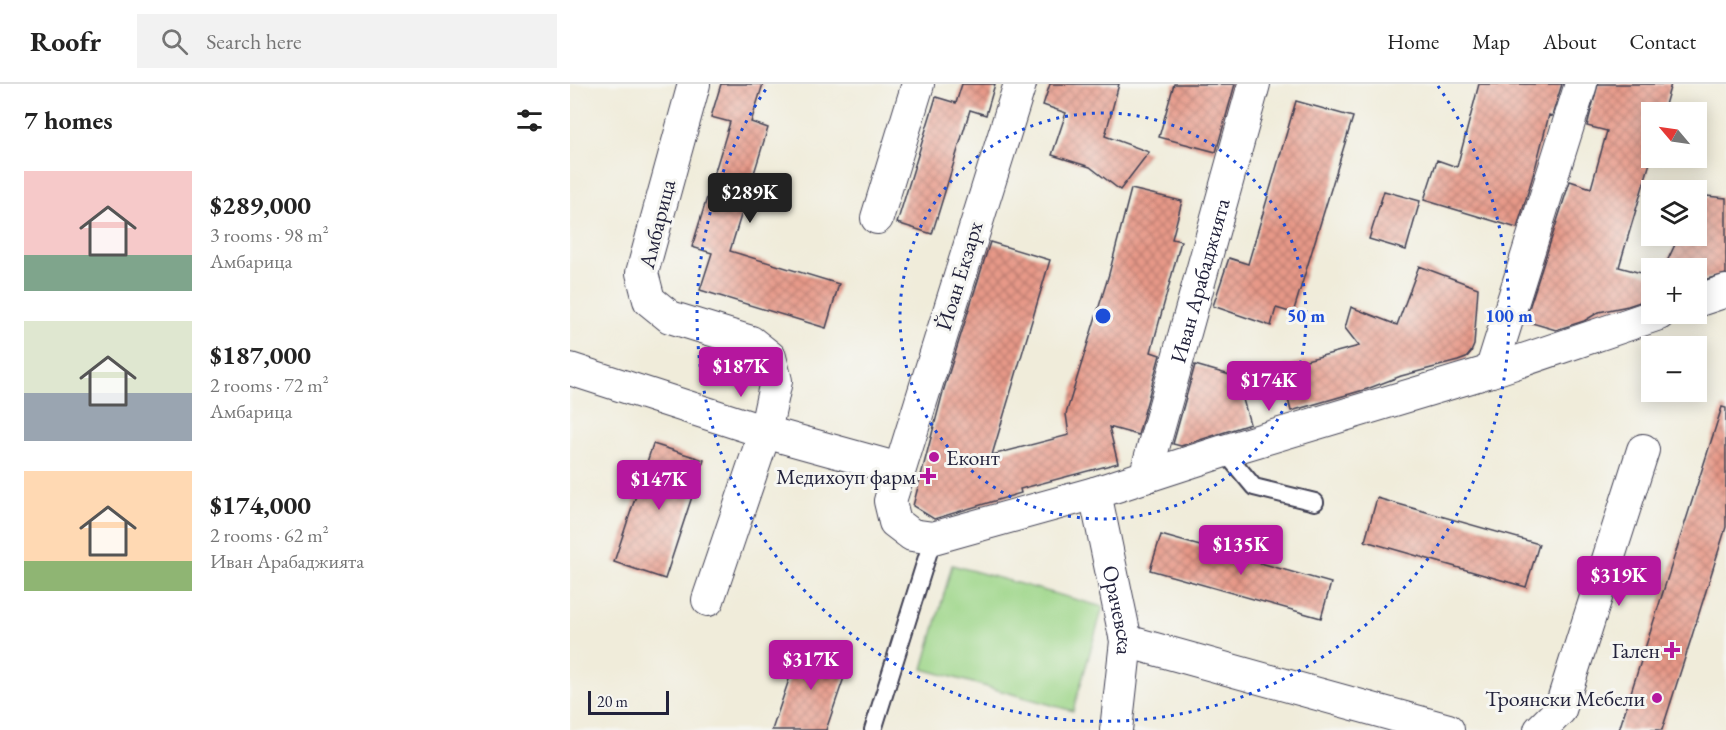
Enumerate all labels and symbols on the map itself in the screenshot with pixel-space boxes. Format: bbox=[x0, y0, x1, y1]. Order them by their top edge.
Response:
north arrow bbox=[1641, 102, 1707, 168]
pin: $289K bbox=[708, 173, 792, 224]
street label: Амбарица bbox=[632, 176, 682, 273]
street label: Иван Арабаджията bbox=[1163, 195, 1236, 366]
street label: Йоан Екзарх bbox=[929, 217, 990, 334]
text: 50 m bbox=[1287, 304, 1325, 327]
text: 100 m bbox=[1485, 304, 1533, 327]
centre of rings bbox=[1093, 306, 1113, 326]
pin: $187K bbox=[699, 347, 783, 398]
pin: $174K bbox=[1227, 361, 1311, 412]
place label: Еконт bbox=[946, 443, 1000, 472]
marker: Еконт bbox=[927, 450, 941, 464]
pin: $147K bbox=[617, 460, 701, 511]
place label: Медихоуп фарм bbox=[776, 462, 916, 491]
marker: Медихоуп фарм bbox=[921, 469, 935, 483]
pin: $135K bbox=[1199, 525, 1283, 576]
pin: $319K bbox=[1577, 556, 1661, 607]
street label: Орачевска bbox=[1096, 563, 1141, 657]
place label: Гален bbox=[1612, 636, 1660, 665]
pin: $317K bbox=[769, 640, 853, 691]
marker: Гален bbox=[1665, 643, 1679, 657]
place label: Троянски Мебели bbox=[1485, 684, 1645, 713]
scale bar bbox=[588, 688, 669, 716]
marker: Троянски Мебели bbox=[1650, 691, 1664, 705]

